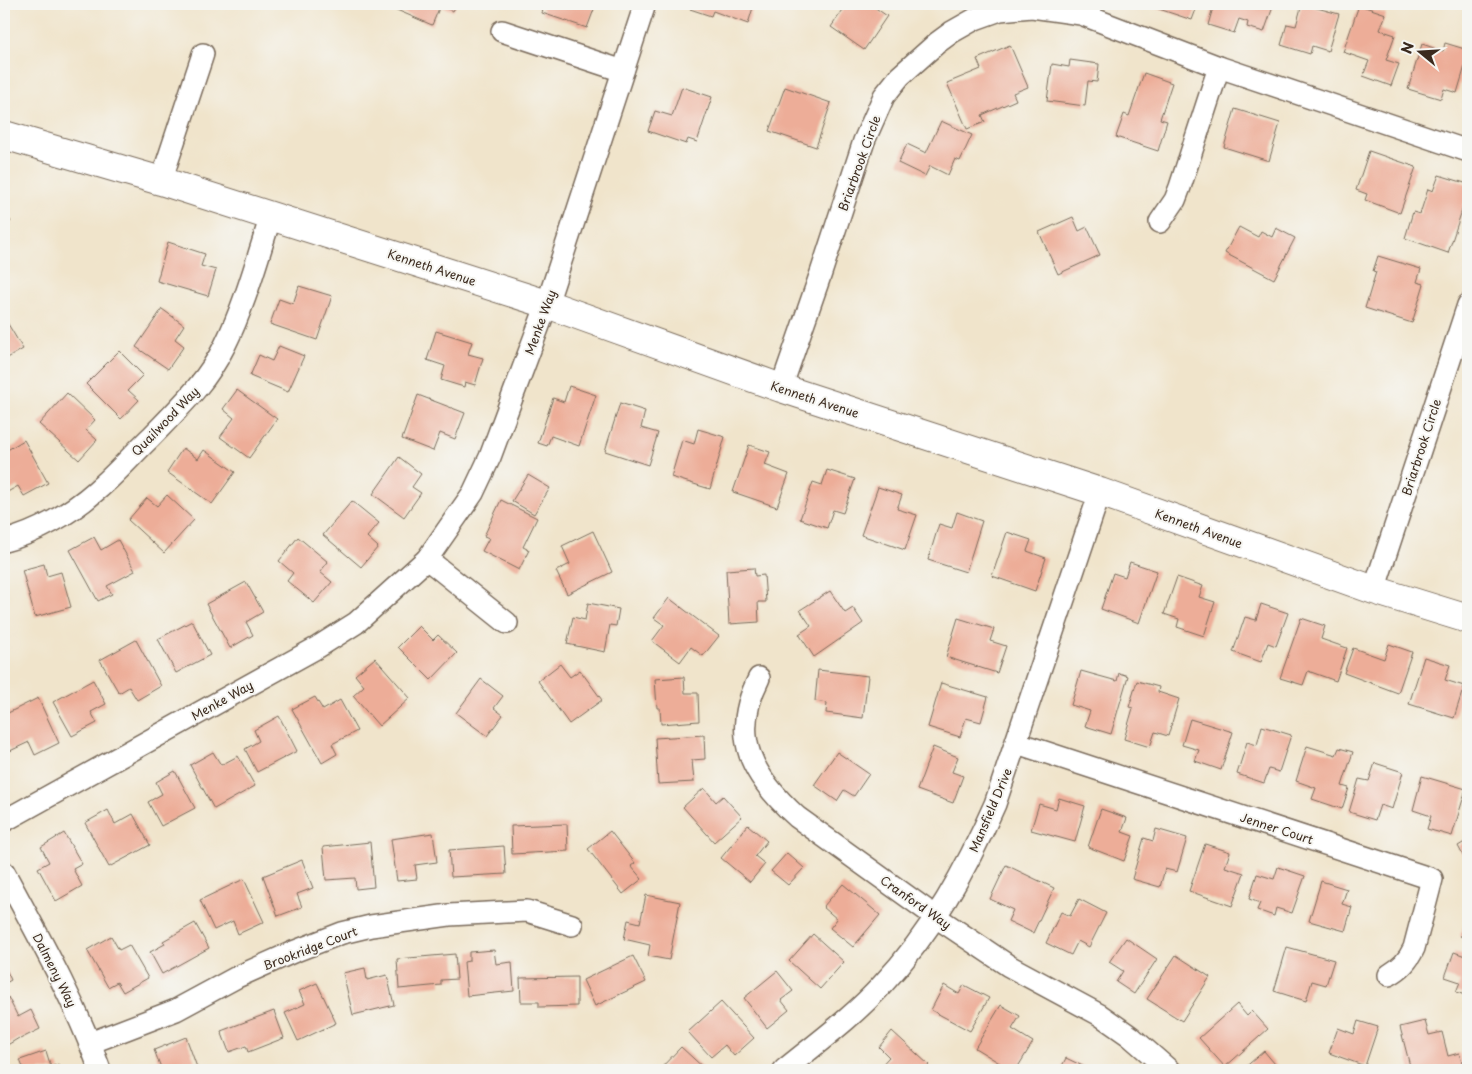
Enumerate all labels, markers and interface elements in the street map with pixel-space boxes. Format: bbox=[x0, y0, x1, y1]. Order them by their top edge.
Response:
north arrow bbox=[1394, 28, 1444, 78]
text: N bbox=[1395, 39, 1419, 56]
street label: Briarbrook Circle bbox=[833, 112, 885, 213]
street label: Kenneth Avenue bbox=[385, 244, 479, 290]
street label: Menke Way bbox=[520, 287, 560, 357]
street label: Kenneth Avenue bbox=[768, 376, 862, 422]
street label: Quailwood Way bbox=[127, 382, 203, 460]
street label: Briarbrook Circle bbox=[1397, 396, 1445, 498]
street label: Kenneth Avenue bbox=[1153, 504, 1246, 552]
street label: Menke Way bbox=[188, 676, 256, 724]
street label: Mansfield Drive bbox=[964, 765, 1016, 855]
street label: Jenner Court bbox=[1238, 808, 1316, 848]
street label: Cranford Way bbox=[877, 871, 955, 933]
street label: Brookridge Court bbox=[260, 922, 360, 974]
street label: Dalmeny Way bbox=[29, 930, 81, 1010]

